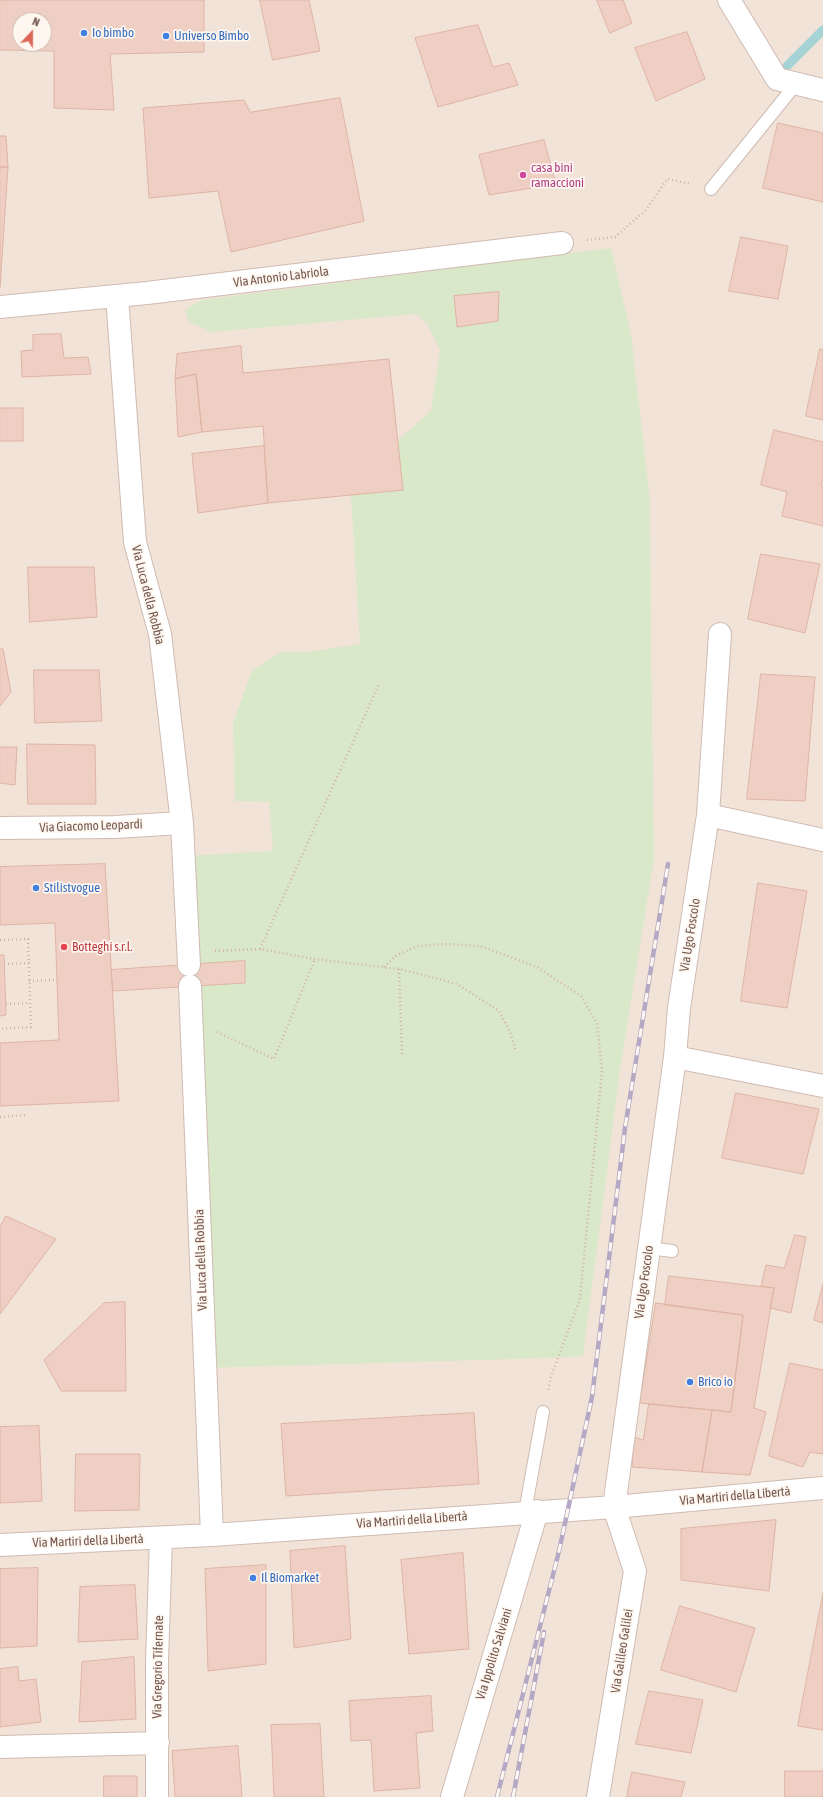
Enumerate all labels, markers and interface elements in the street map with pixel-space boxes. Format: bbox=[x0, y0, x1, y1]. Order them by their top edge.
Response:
north arrow bbox=[12, 12, 52, 52]
text: N bbox=[31, 15, 41, 29]
place label: Io bimbo bbox=[92, 25, 134, 41]
marker: Io bimbo bbox=[79, 28, 89, 38]
place label: Universo Bimbo bbox=[174, 28, 249, 44]
marker: Universo Bimbo bbox=[161, 31, 171, 41]
place label: casa bini ramaccioni bbox=[531, 160, 584, 191]
marker: casa bini ramaccioni bbox=[518, 170, 528, 180]
street label: Via Antonio Labriola bbox=[232, 263, 330, 291]
street label: Via Luca della Robbia bbox=[128, 544, 168, 646]
street label: Via Giacomo Leopardi bbox=[39, 816, 143, 836]
place label: Stilistvogue bbox=[44, 880, 100, 896]
marker: Stilistvogue bbox=[31, 883, 41, 893]
street label: Via Ugo Foscolo bbox=[677, 897, 703, 973]
place label: Botteghi s.r.l. bbox=[72, 939, 132, 955]
marker: Botteghi s.r.l. bbox=[59, 942, 69, 952]
street label: Via Luca della Robbia bbox=[191, 1209, 211, 1311]
street label: Via Ugo Foscolo bbox=[631, 1244, 657, 1320]
place label: Brico io bbox=[698, 1374, 733, 1390]
marker: Brico io bbox=[685, 1377, 695, 1387]
street label: Via Martiri della Libertà bbox=[679, 1483, 791, 1509]
street label: Via Martiri della Libertà bbox=[356, 1508, 468, 1532]
street label: Via Martiri della Libertà bbox=[32, 1531, 144, 1551]
place label: Il Biomarket bbox=[261, 1570, 319, 1586]
marker: Il Biomarket bbox=[248, 1573, 258, 1583]
street label: Via Ippolito Salviani bbox=[473, 1606, 515, 1702]
street label: Via Galileo Galilei bbox=[608, 1608, 636, 1694]
street label: Via Gregorio Tifernate bbox=[149, 1615, 167, 1719]

